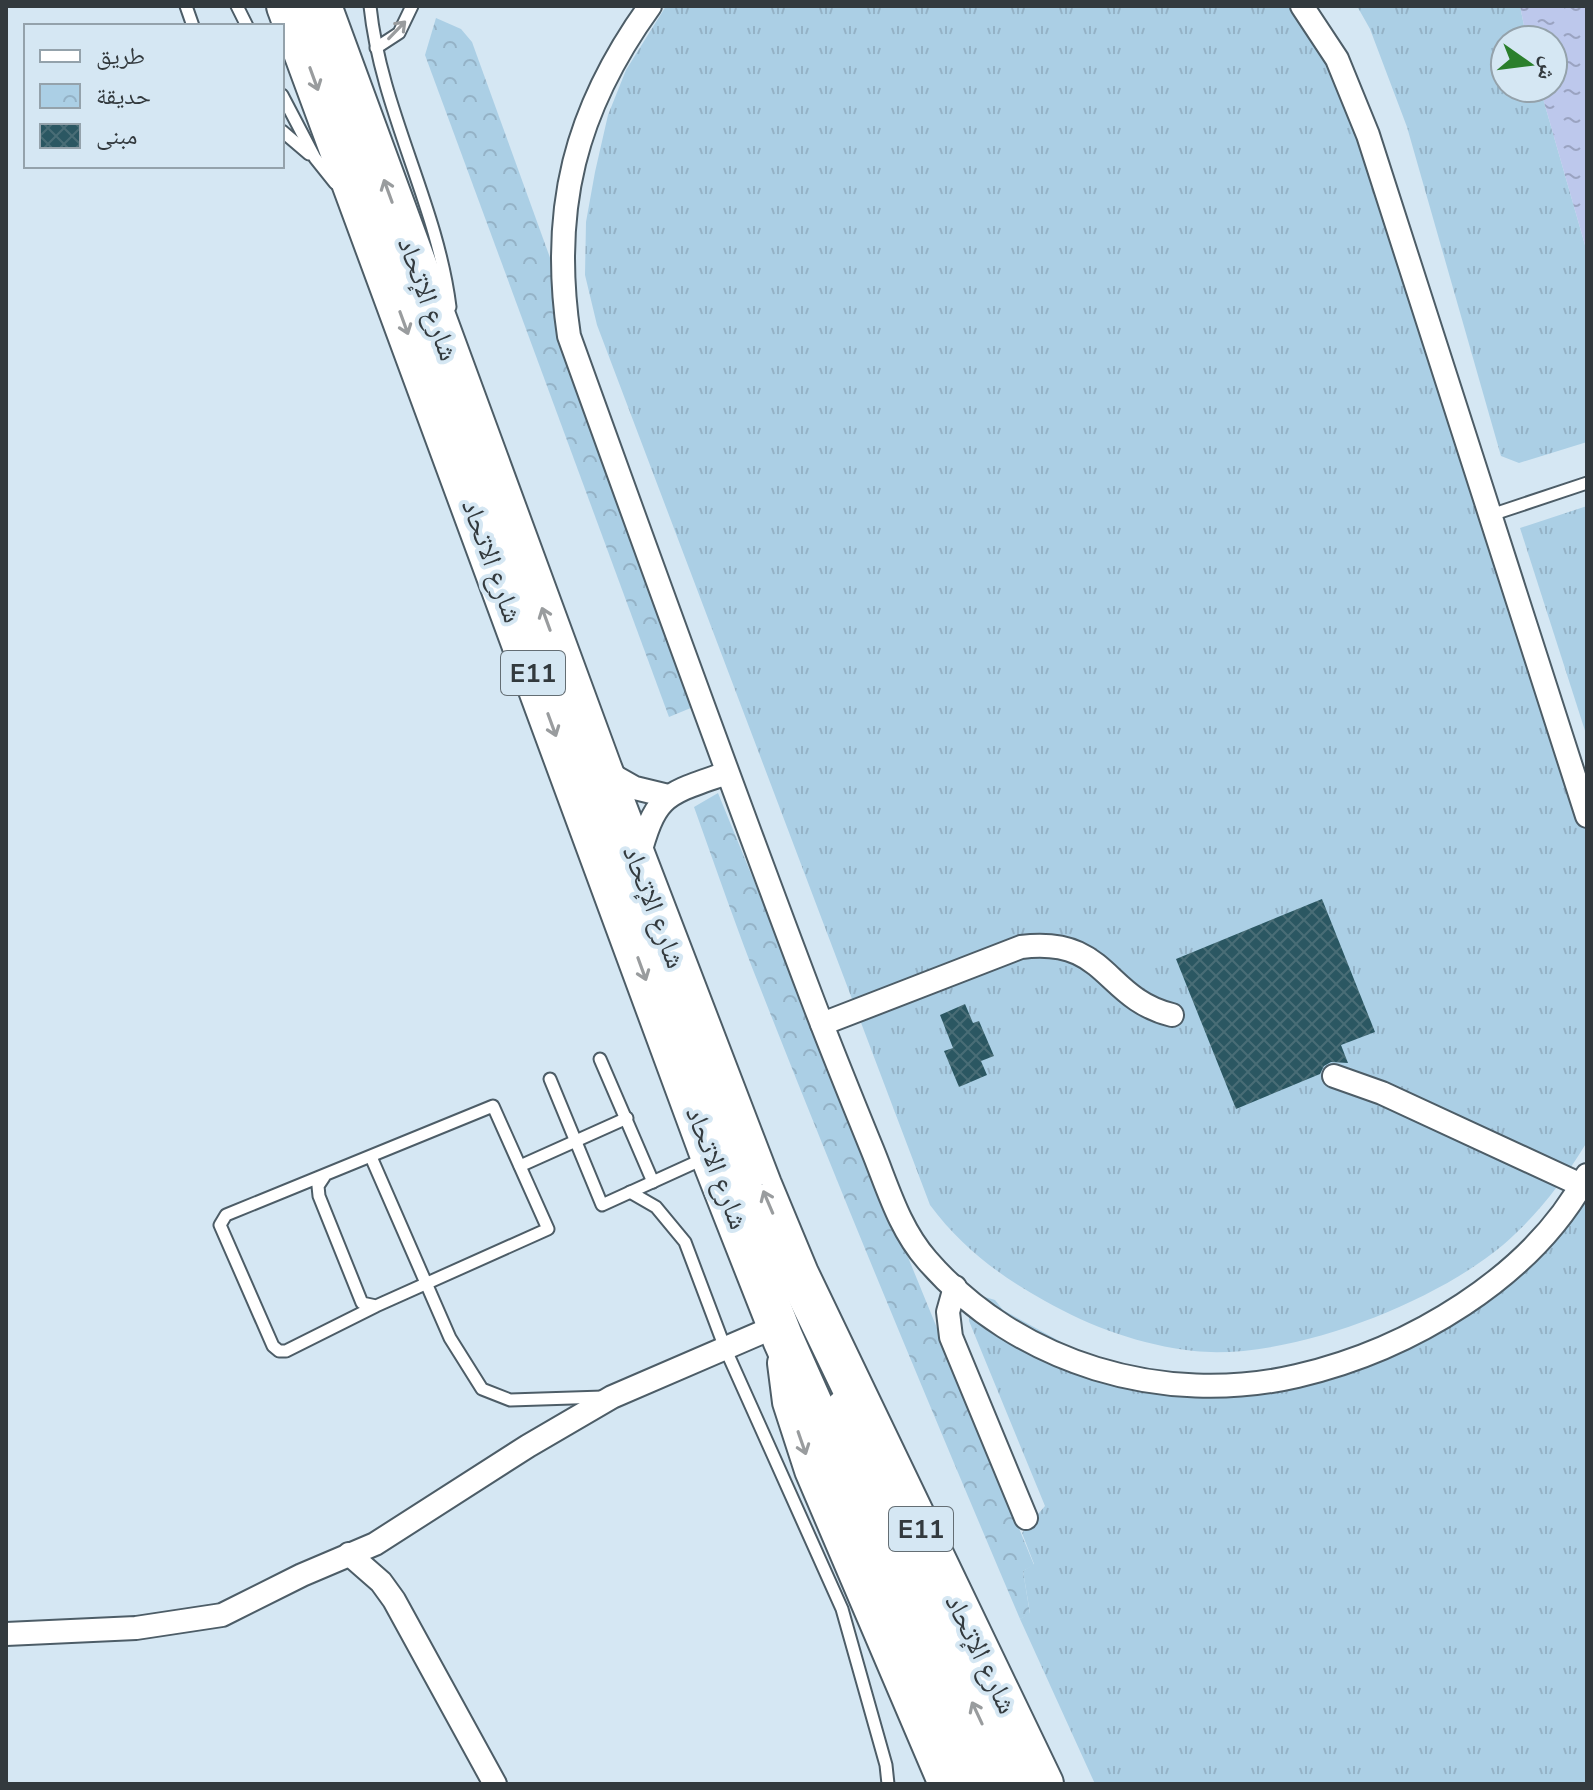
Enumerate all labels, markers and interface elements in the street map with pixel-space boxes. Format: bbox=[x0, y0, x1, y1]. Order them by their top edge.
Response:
one-way arrow bbox=[388, 20, 407, 40]
legend bbox=[24, 24, 284, 168]
north arrow bbox=[1489, 24, 1569, 104]
text: طريق bbox=[96, 40, 145, 72]
text: ش bbox=[1530, 54, 1565, 84]
one-way arrow bbox=[308, 66, 323, 91]
text: حديقة bbox=[96, 80, 151, 112]
text: مبنى bbox=[96, 120, 137, 152]
one-way arrow bbox=[380, 179, 395, 204]
street label: شارع الإتحاد bbox=[388, 232, 468, 366]
one-way arrow bbox=[398, 310, 413, 335]
street label: شارع الاتحاد bbox=[452, 494, 532, 628]
one-way arrow bbox=[538, 607, 552, 632]
road number: E11 bbox=[501, 651, 565, 695]
one-way arrow bbox=[546, 712, 560, 737]
street label: شارع الإتحاد bbox=[613, 840, 695, 974]
one-way arrow bbox=[636, 956, 650, 981]
street label: شارع الاتحاد bbox=[676, 1101, 758, 1235]
one-way arrow bbox=[760, 1190, 774, 1215]
one-way arrow bbox=[796, 1430, 811, 1455]
road number: E11 bbox=[889, 1507, 953, 1551]
street label: شارع الإتحاد bbox=[936, 1588, 1026, 1720]
one-way arrow bbox=[968, 1702, 983, 1726]

